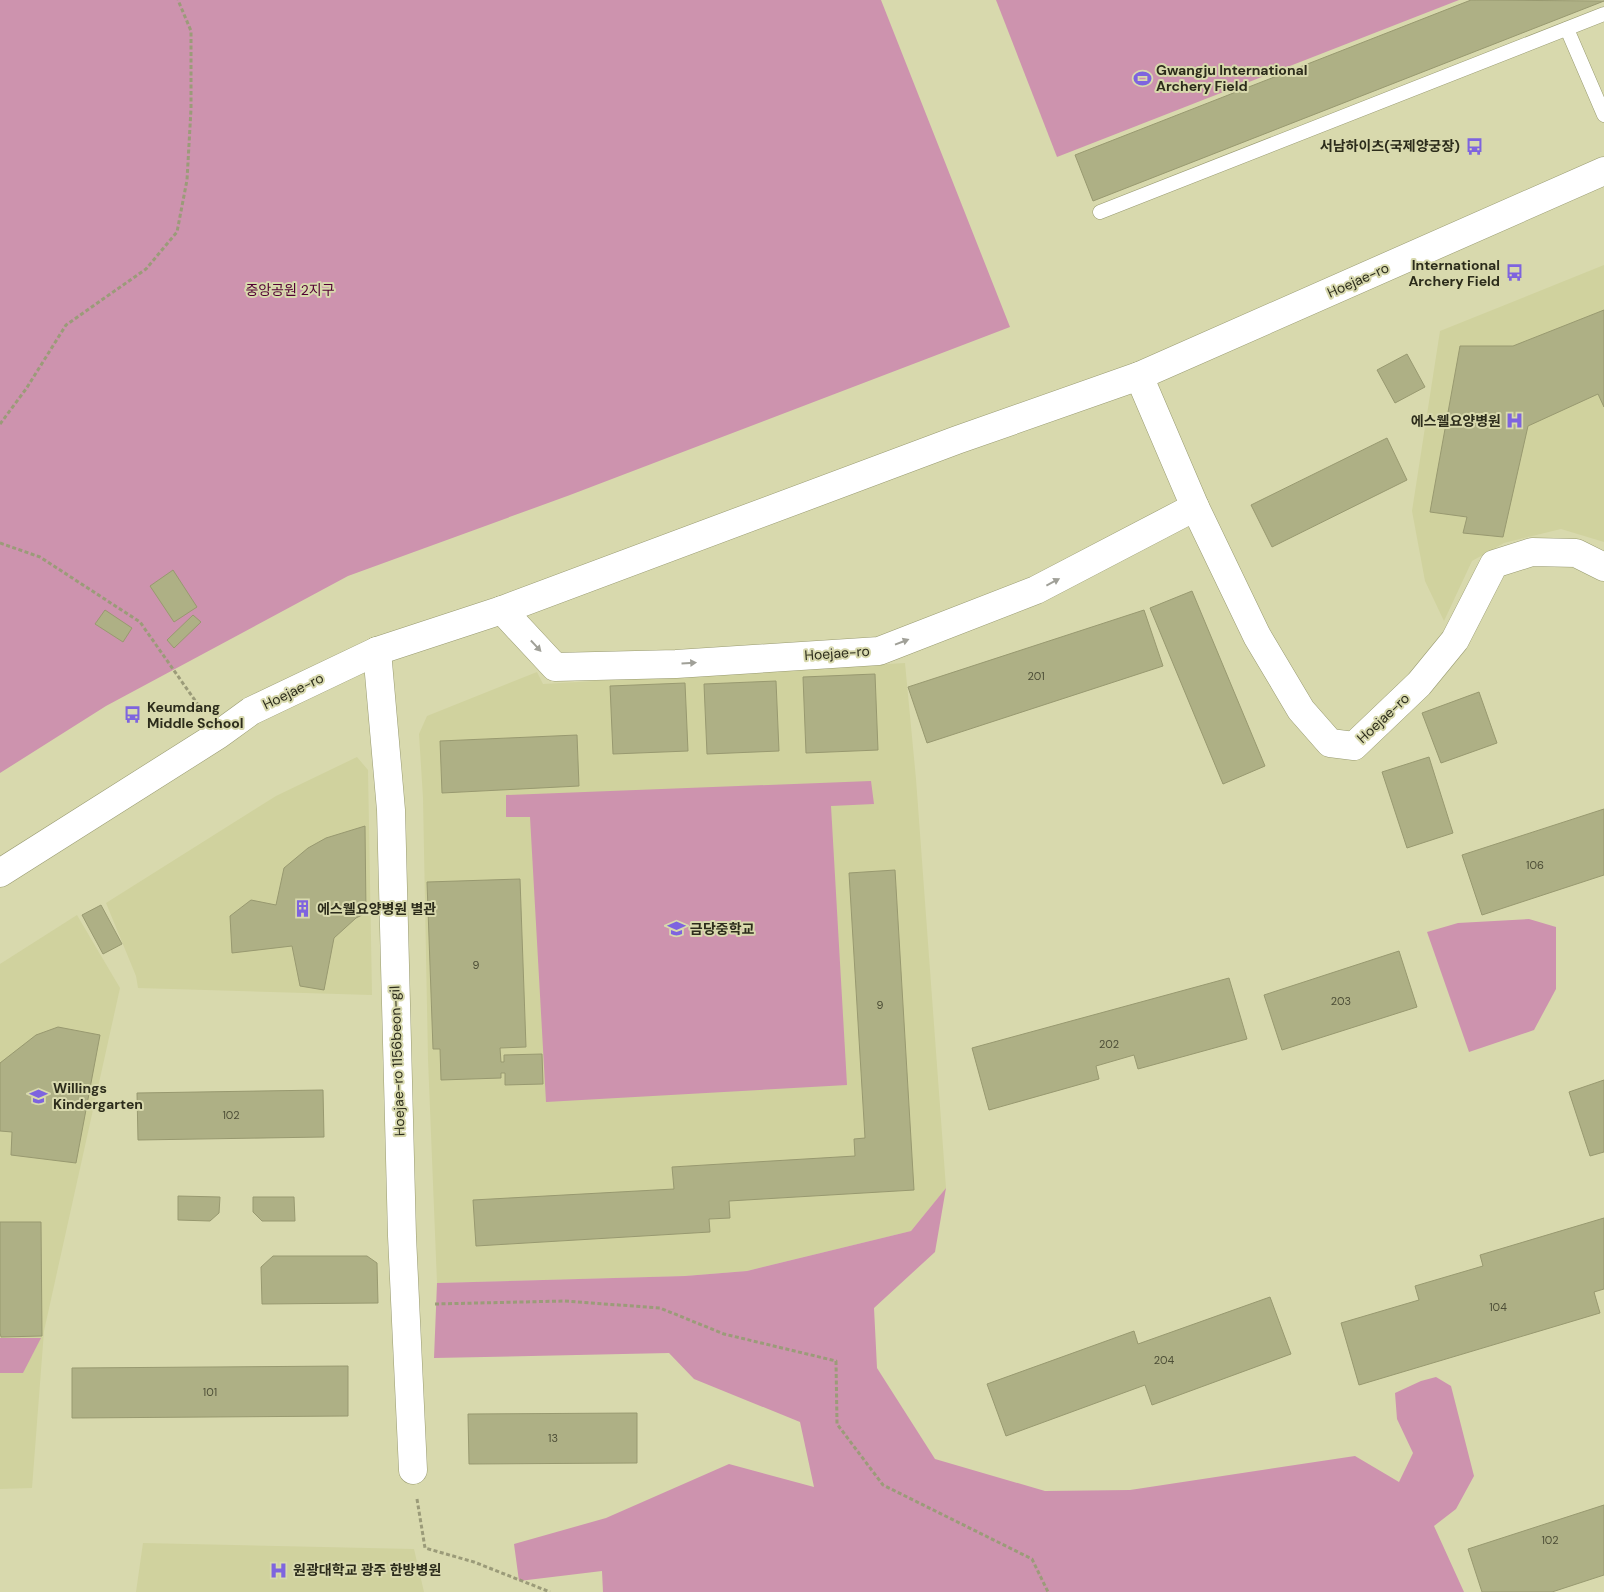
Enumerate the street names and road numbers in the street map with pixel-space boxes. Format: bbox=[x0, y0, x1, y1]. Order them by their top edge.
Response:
street label: Hoejae-ro bbox=[1324, 258, 1392, 302]
street label: Hoejae-ro bbox=[804, 642, 870, 664]
street label: Hoejae-ro bbox=[260, 669, 326, 713]
street label: Hoejae-ro bbox=[1353, 689, 1413, 747]
street label: Hoejae-ro 1156beon-gil bbox=[385, 986, 409, 1136]

